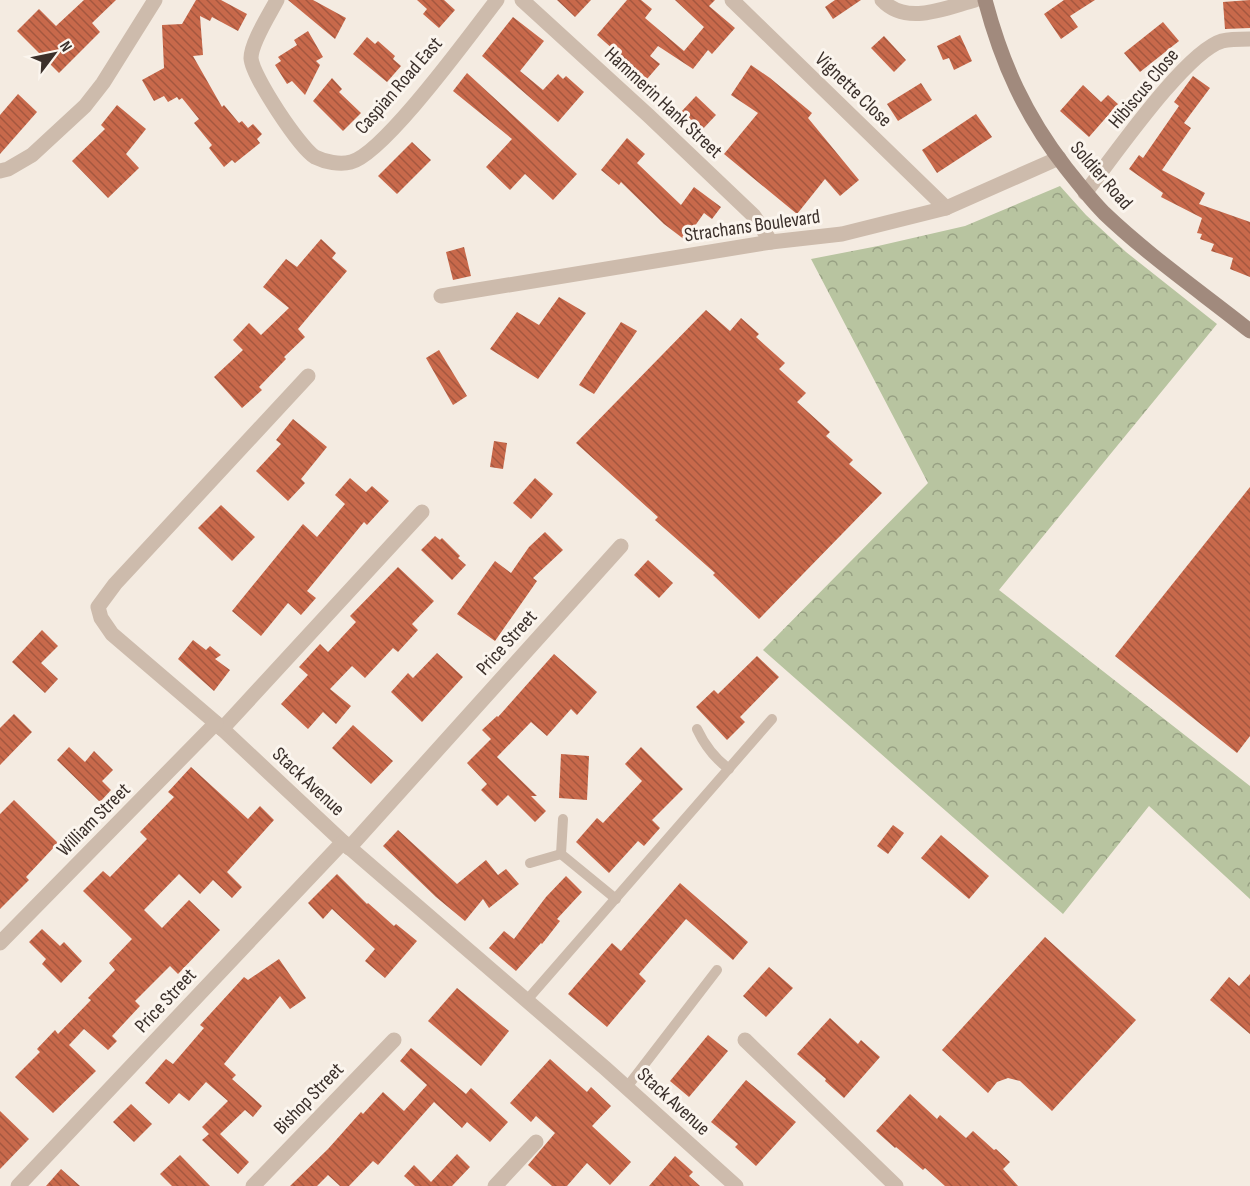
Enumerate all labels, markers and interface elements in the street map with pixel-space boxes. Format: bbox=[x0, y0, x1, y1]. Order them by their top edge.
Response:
north arrow bbox=[24, 24, 84, 84]
street label: Caspian Road East bbox=[350, 32, 448, 139]
text: N bbox=[55, 38, 76, 56]
street label: Hammerin Hank Street bbox=[599, 42, 727, 163]
street label: Hibiscus Close bbox=[1103, 44, 1184, 133]
street label: Vignette Close bbox=[810, 47, 897, 132]
street label: Soldier Road bbox=[1065, 136, 1138, 215]
street label: Strachans Boulevard bbox=[683, 205, 822, 247]
street label: Price Street bbox=[471, 605, 542, 680]
street label: Stack Avenue bbox=[267, 742, 349, 821]
street label: William Street bbox=[52, 778, 136, 862]
street label: Price Street bbox=[130, 964, 202, 1038]
street label: Bishop Street bbox=[269, 1058, 349, 1140]
street label: Stack Avenue bbox=[632, 1063, 715, 1141]

